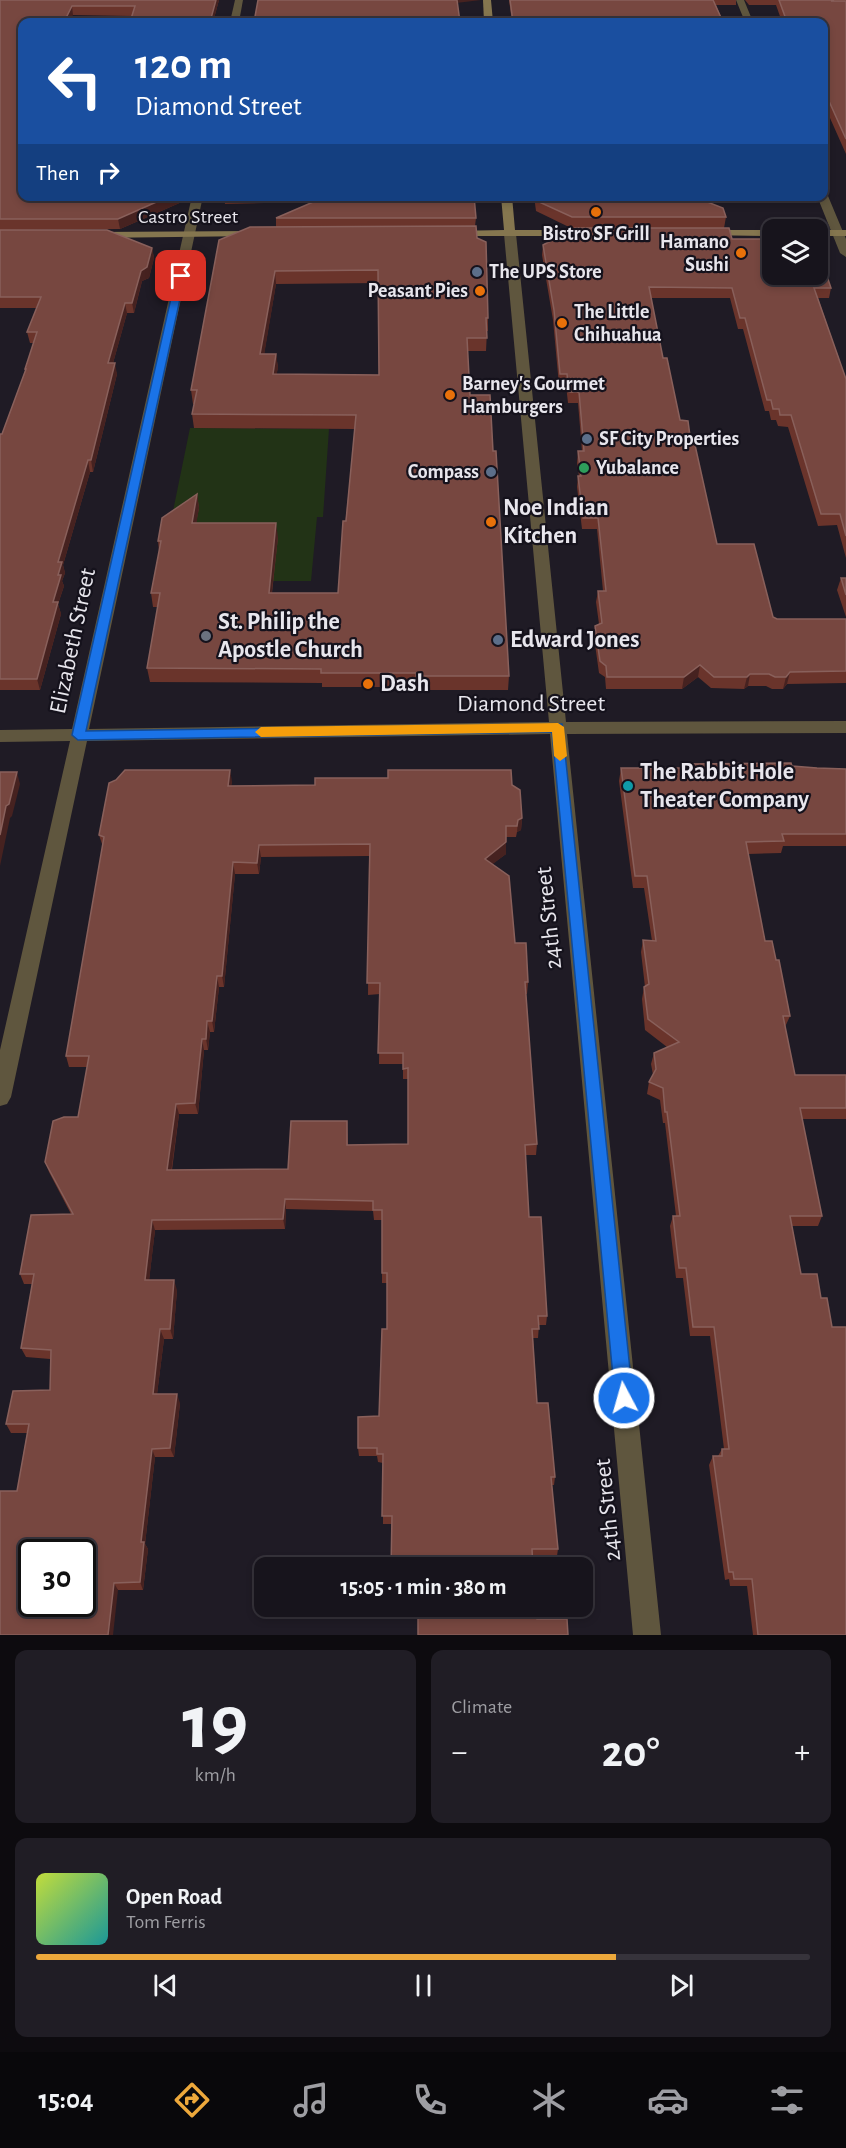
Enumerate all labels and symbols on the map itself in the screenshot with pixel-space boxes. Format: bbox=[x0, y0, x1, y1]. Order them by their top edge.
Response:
marker: Bistro SF Grill bbox=[589, 205, 603, 219]
street label: Castro Street bbox=[138, 207, 239, 227]
place label: Bistro SF Grill bbox=[542, 224, 650, 244]
place label: Hamano Sushi bbox=[660, 232, 729, 275]
marker: Hamano Sushi bbox=[734, 246, 748, 260]
pin bbox=[155, 250, 206, 301]
place label: The UPS Store bbox=[489, 262, 602, 282]
marker: The UPS Store bbox=[470, 265, 484, 279]
place label: Peasant Pies bbox=[368, 281, 468, 301]
marker: Peasant Pies bbox=[473, 284, 487, 298]
place label: The Little Chihuahua bbox=[574, 302, 662, 345]
marker: The Little Chihuahua bbox=[555, 316, 569, 330]
place label: Barney's Gourmet Hamburgers bbox=[462, 374, 605, 417]
marker: Barney's Gourmet Hamburgers bbox=[443, 388, 457, 402]
place label: SF City Properties bbox=[599, 429, 739, 449]
marker: SF City Properties bbox=[580, 432, 594, 446]
place label: Yubalance bbox=[596, 458, 679, 478]
marker: Yubalance bbox=[577, 461, 591, 475]
place label: Compass bbox=[408, 462, 479, 482]
marker: Compass bbox=[484, 465, 498, 479]
place label: Noe Indian Kitchen bbox=[503, 496, 609, 548]
marker: Noe Indian Kitchen bbox=[484, 515, 498, 529]
street label: Elizabeth Street bbox=[46, 566, 100, 716]
place label: St. Philip the Apostle Church bbox=[218, 610, 363, 662]
place label: Edward Jones bbox=[510, 628, 639, 652]
marker: St. Philip the Apostle Church bbox=[199, 629, 213, 643]
marker: Edward Jones bbox=[491, 633, 505, 647]
place label: Dash bbox=[380, 672, 429, 696]
marker: Dash bbox=[361, 677, 375, 691]
street label: Diamond Street bbox=[457, 692, 605, 716]
place label: The Rabbit Hole Theater Company bbox=[640, 760, 809, 812]
marker: The Rabbit Hole Theater Company bbox=[621, 779, 635, 793]
street label: 24th Street bbox=[532, 865, 566, 971]
position arrow bbox=[592, 1366, 656, 1430]
street label: 24th Street bbox=[591, 1457, 625, 1563]
speed limit sign: 30 bbox=[18, 1539, 96, 1617]

